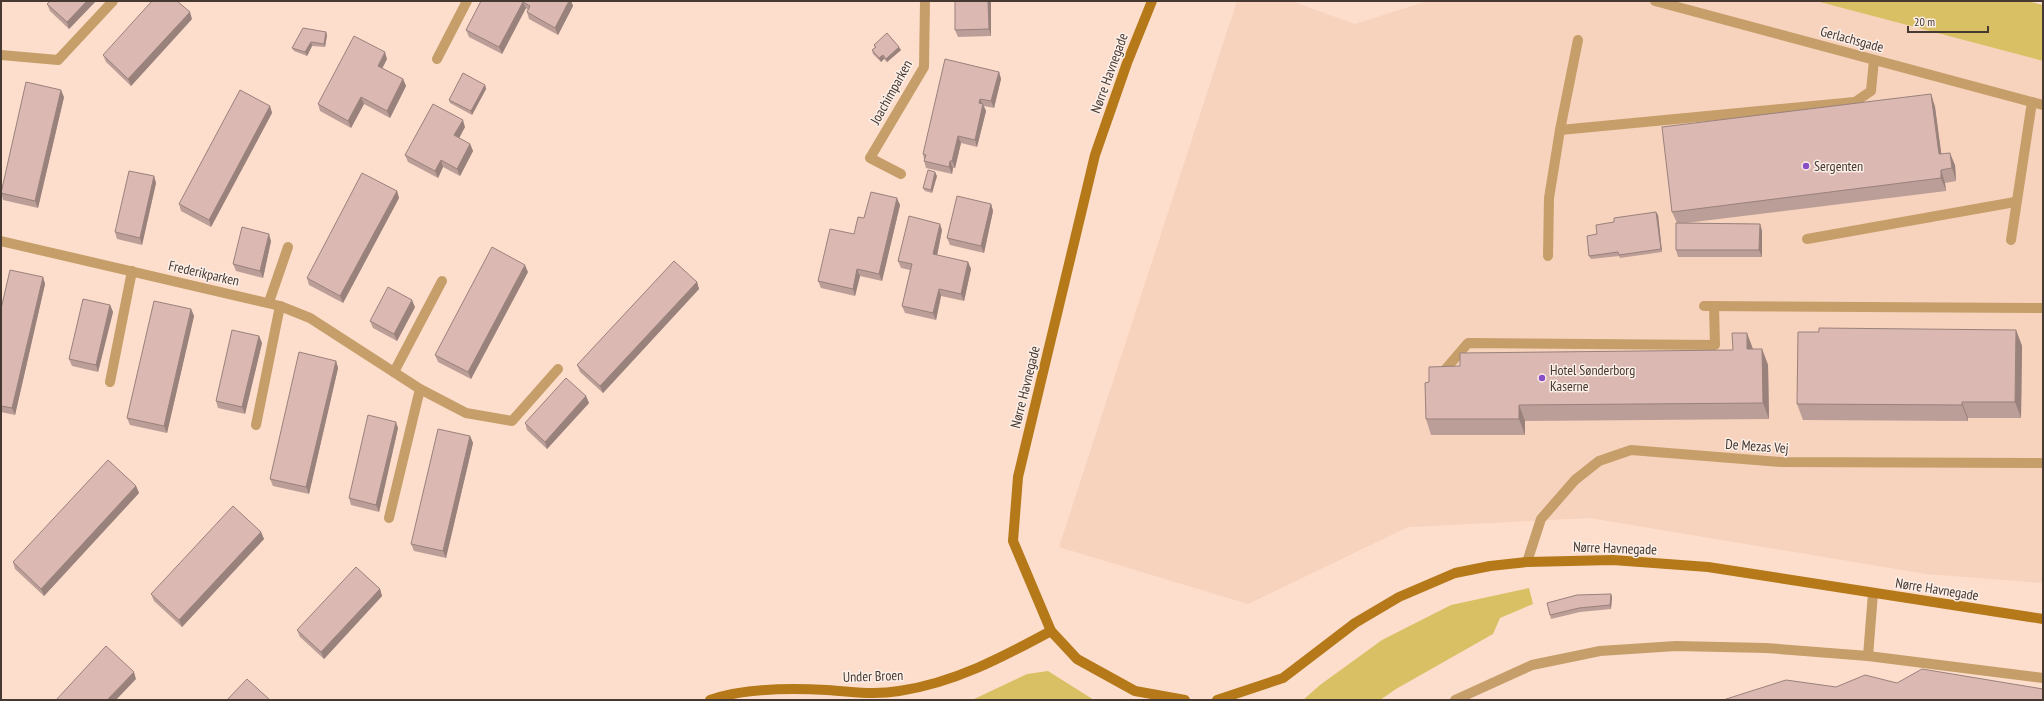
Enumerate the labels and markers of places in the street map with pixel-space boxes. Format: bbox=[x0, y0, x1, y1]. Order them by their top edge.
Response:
place label: Sergenten bbox=[1814, 157, 1863, 175]
marker: Sergenten bbox=[1801, 161, 1811, 171]
place label: Hotel Sønderborg Kaserne bbox=[1550, 361, 1635, 395]
marker: Hotel Sønderborg Kaserne bbox=[1537, 373, 1547, 383]

